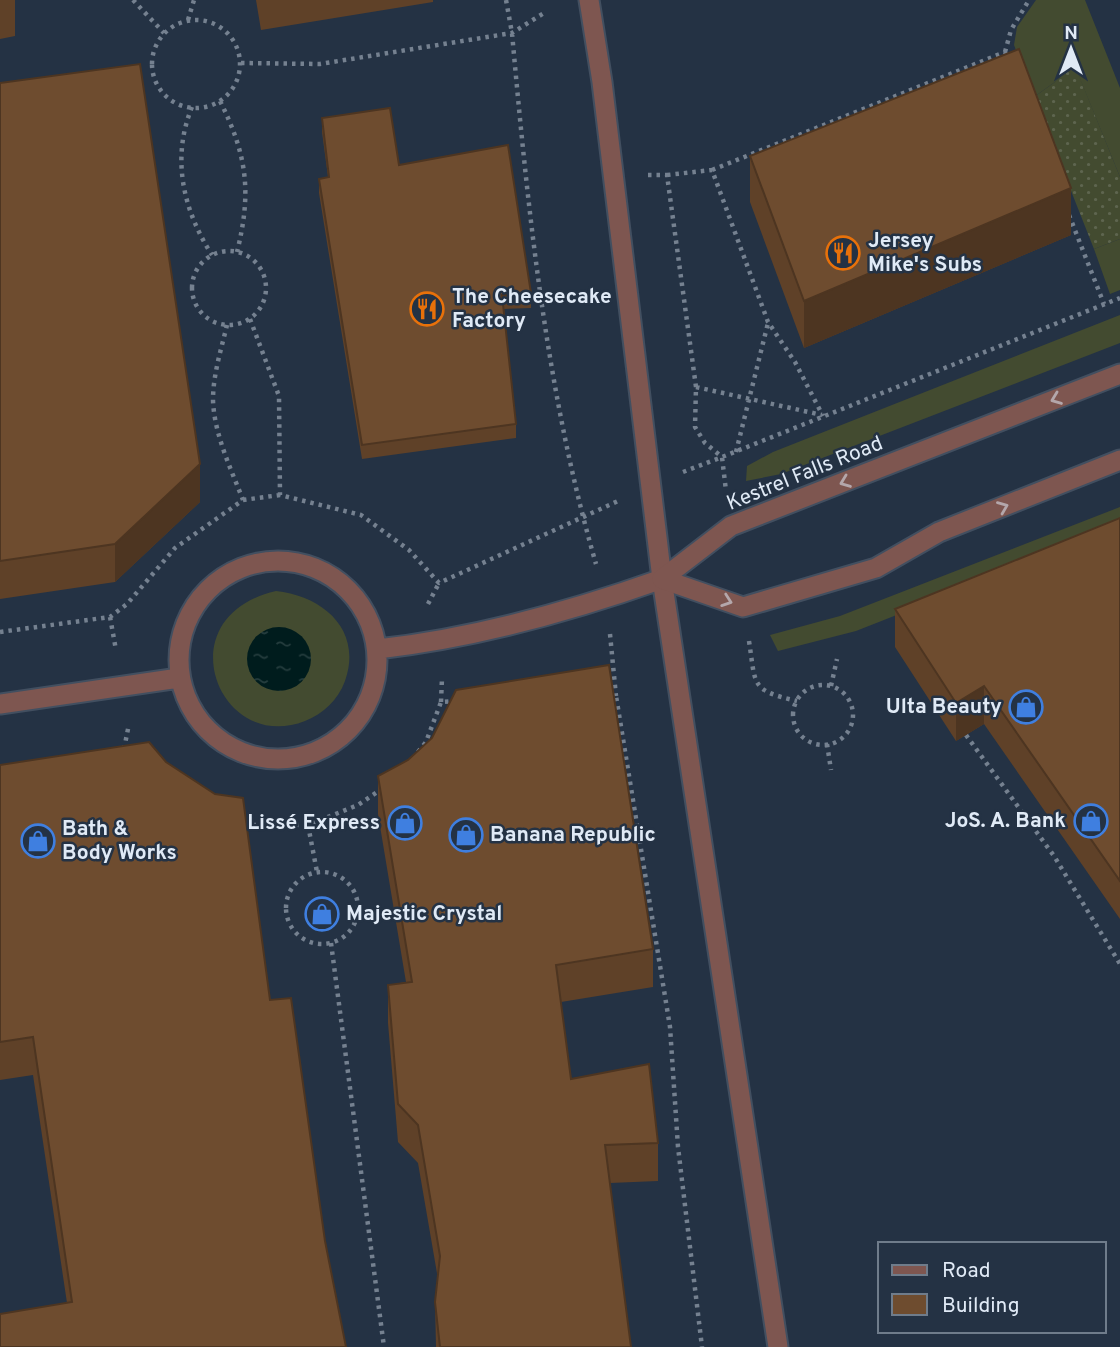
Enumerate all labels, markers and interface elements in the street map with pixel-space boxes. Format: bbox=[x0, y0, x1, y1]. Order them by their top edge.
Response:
north arrow bbox=[1036, 14, 1106, 84]
text: N bbox=[1064, 22, 1078, 46]
place label: Jersey Mike's Subs bbox=[868, 228, 982, 279]
restaurant icon: Jersey Mike's Subs bbox=[824, 234, 862, 272]
place label: The Cheesecake Factory bbox=[452, 284, 612, 335]
restaurant icon: The Cheesecake Factory bbox=[408, 290, 446, 328]
one-way arrow bbox=[1051, 390, 1063, 404]
street label: Kestrel Falls Road bbox=[723, 430, 887, 518]
one-way arrow bbox=[839, 473, 851, 487]
one-way arrow bbox=[995, 501, 1008, 515]
one-way arrow bbox=[720, 593, 732, 607]
shop icon: Ulta Beauty bbox=[1007, 688, 1045, 726]
place label: Ulta Beauty bbox=[886, 694, 1002, 721]
shop icon: JoS. A. Bank bbox=[1072, 802, 1110, 840]
shop icon: Lissé Express bbox=[386, 804, 424, 842]
place label: JoS. A. Bank bbox=[945, 808, 1066, 835]
place label: Lissé Express bbox=[247, 810, 380, 837]
place label: Bath & Body Works bbox=[62, 816, 177, 867]
shop icon: Banana Republic bbox=[447, 816, 485, 854]
shop icon: Bath & Body Works bbox=[19, 822, 57, 860]
place label: Banana Republic bbox=[490, 822, 656, 849]
shop icon: Majestic Crystal bbox=[303, 895, 341, 933]
place label: Majestic Crystal bbox=[346, 901, 502, 928]
legend bbox=[878, 1242, 1106, 1333]
text: Road bbox=[942, 1258, 991, 1285]
text: Building bbox=[942, 1293, 1020, 1320]

